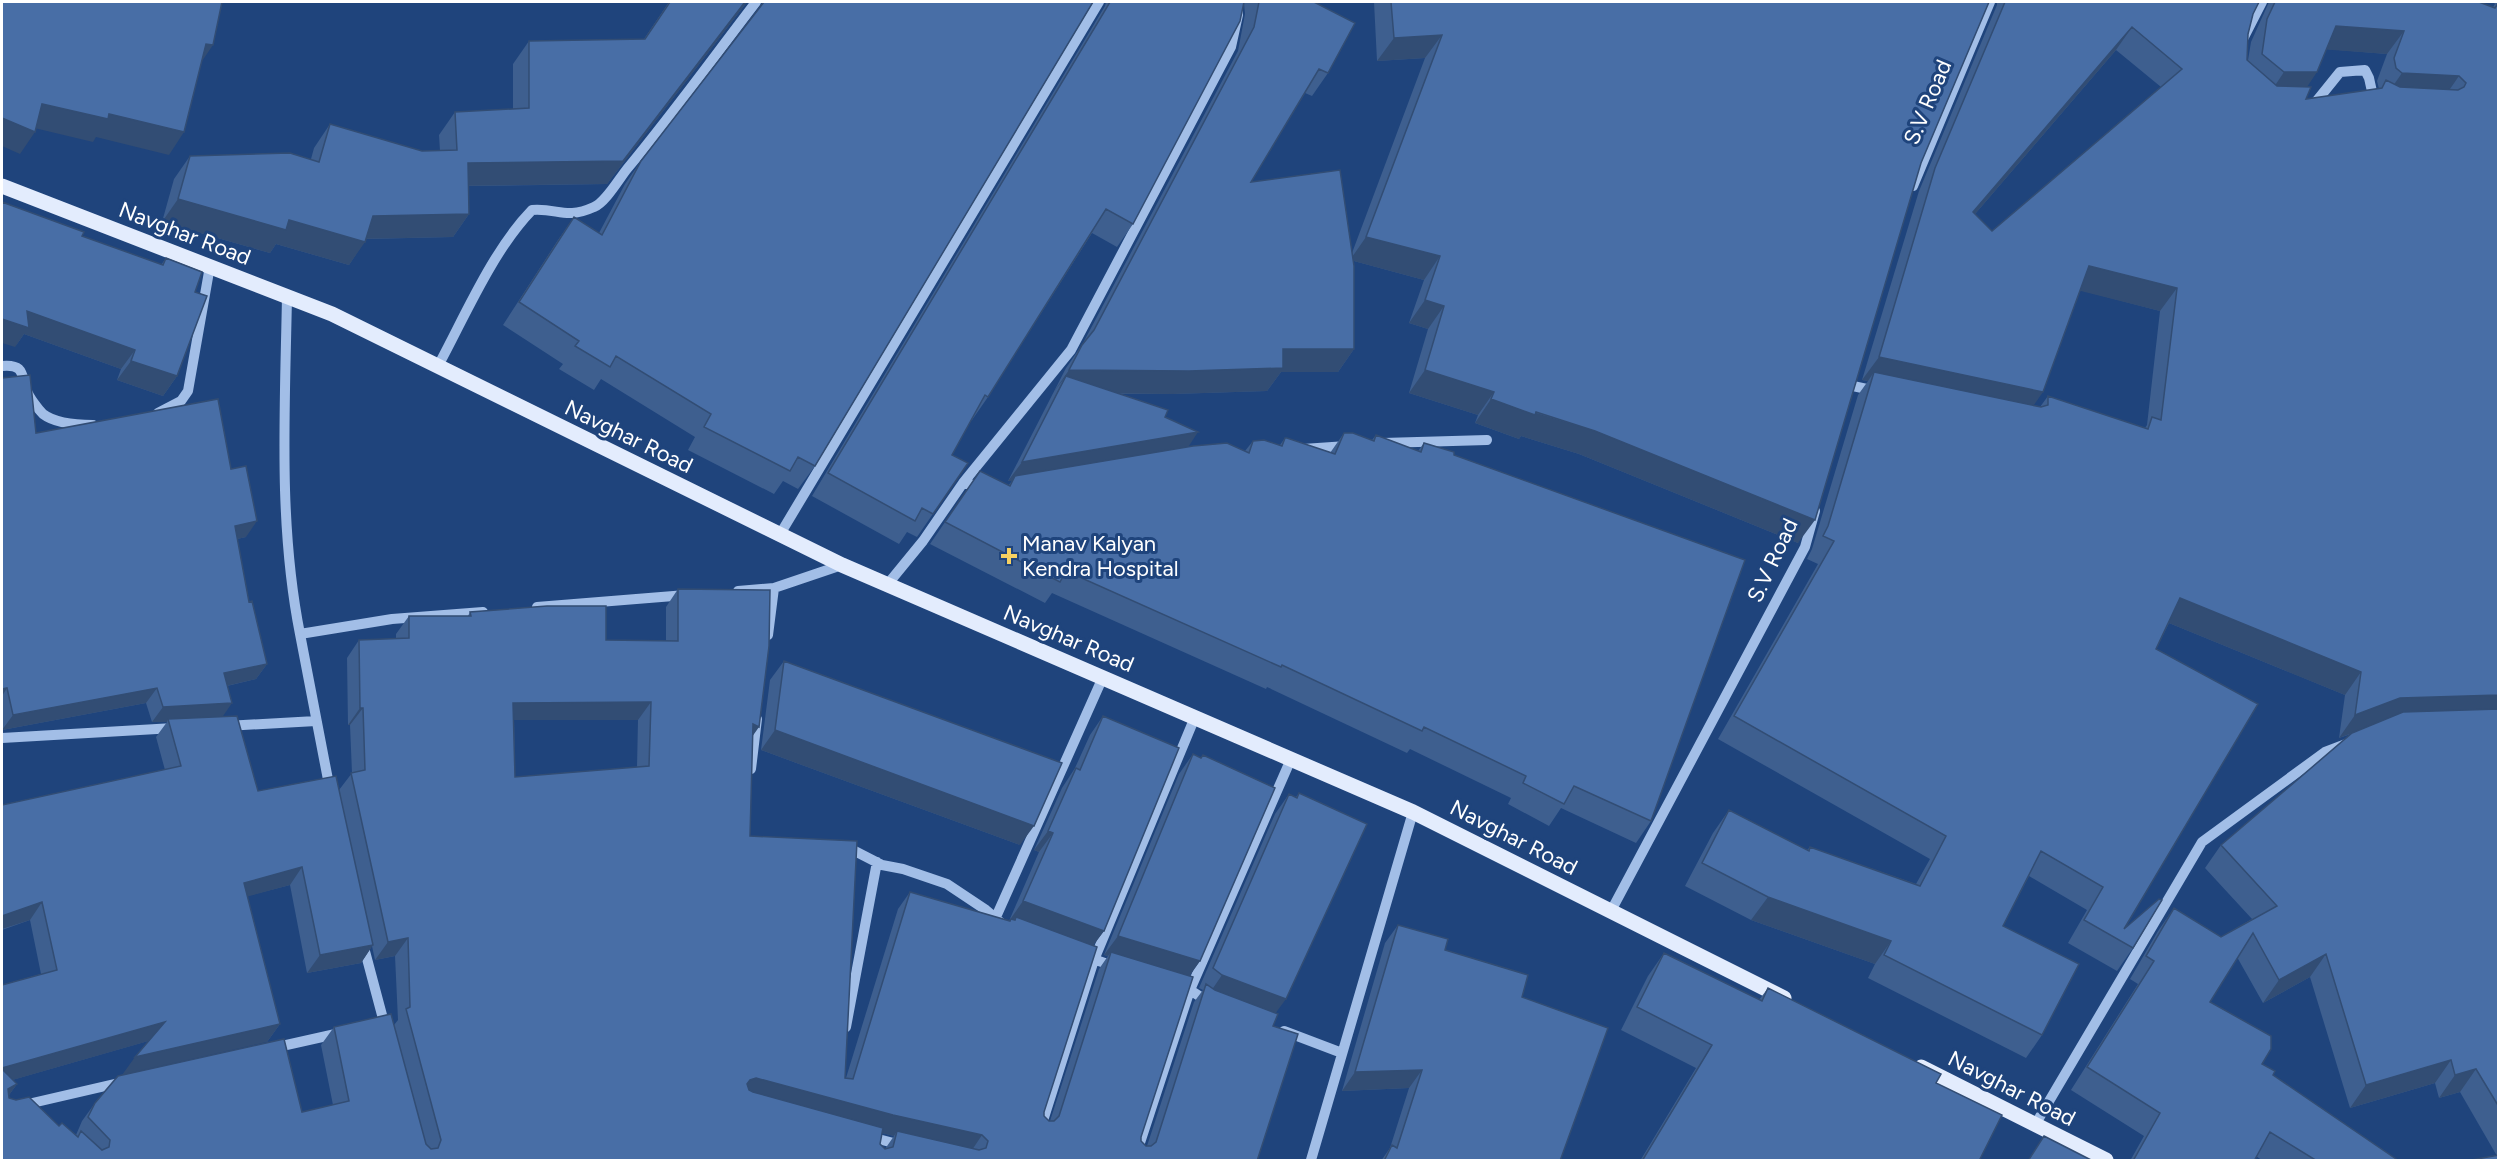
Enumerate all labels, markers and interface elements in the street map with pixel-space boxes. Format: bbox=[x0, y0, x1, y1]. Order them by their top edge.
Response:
street label: S.V Road bbox=[1898, 56, 1957, 149]
street label: Navghar Road bbox=[115, 196, 255, 271]
street label: Navghar Road bbox=[560, 394, 697, 479]
street label: S.V Road bbox=[1741, 514, 1804, 606]
place label: Manav Kalyan Kendra Hospital bbox=[1022, 530, 1178, 582]
marker: Manav Kalyan Kendra Hospital bbox=[1000, 547, 1018, 565]
street label: Navghar Road bbox=[999, 599, 1138, 678]
street label: Navghar Road bbox=[1446, 794, 1582, 881]
street label: Navghar Road bbox=[1944, 1045, 2080, 1132]

